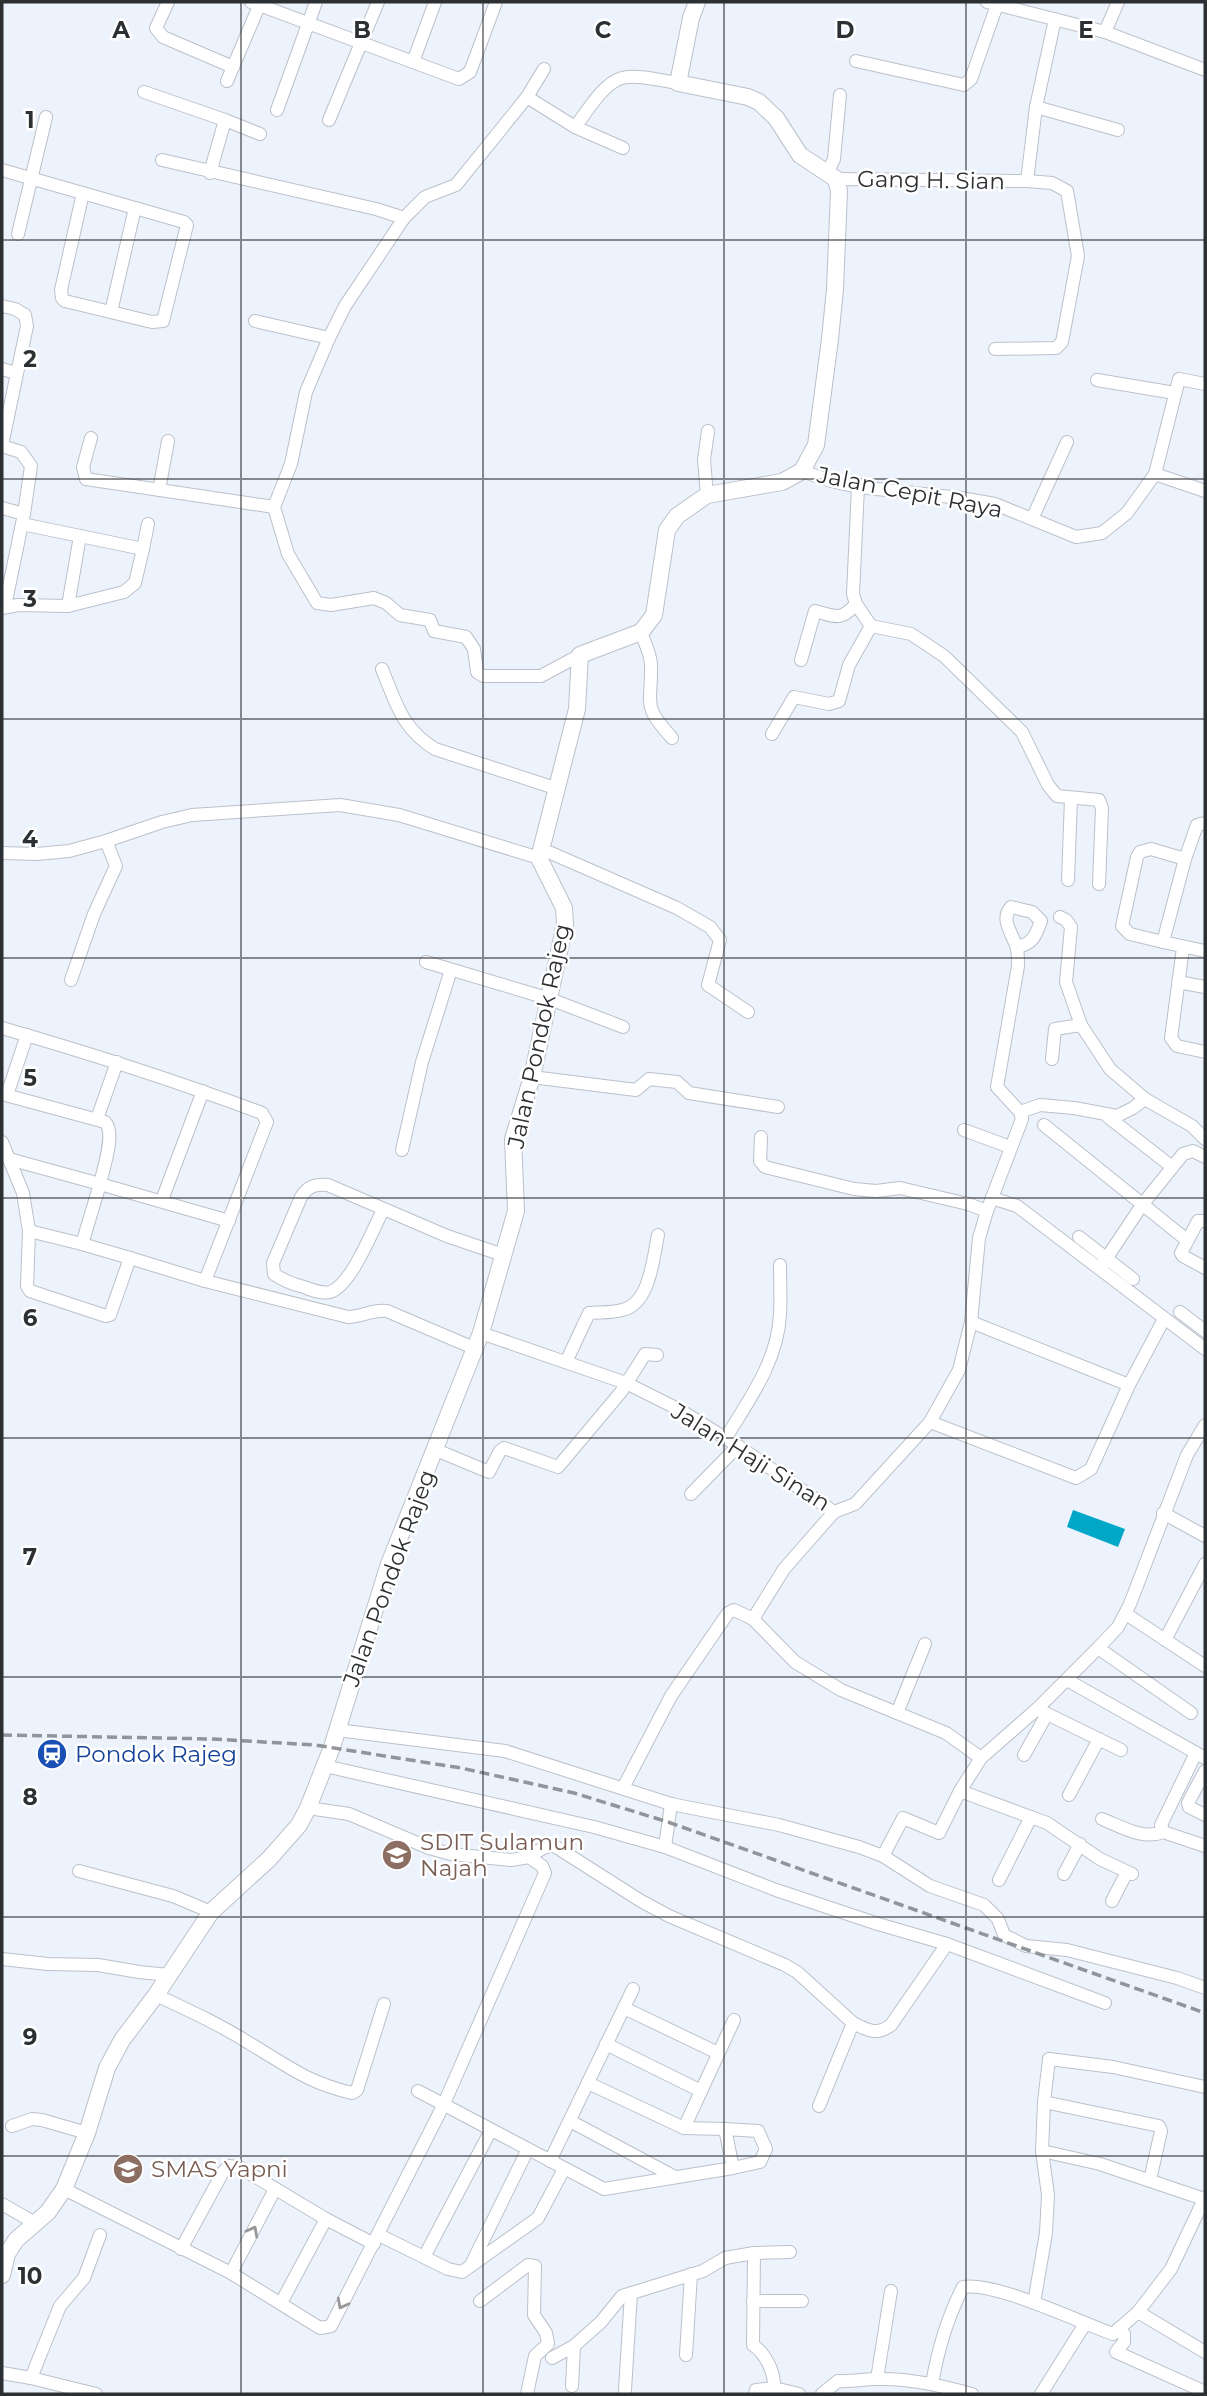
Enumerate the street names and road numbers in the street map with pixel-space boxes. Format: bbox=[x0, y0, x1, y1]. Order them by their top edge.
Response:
street label: Gang H. Sian bbox=[857, 165, 1005, 195]
street label: Jalan Cepit Raya bbox=[814, 460, 1005, 524]
street label: Jalan Pondok Rajeg bbox=[501, 921, 576, 1152]
street label: Jalan Haji Sinan bbox=[665, 1396, 836, 1517]
street label: Jalan Pondok Rajeg bbox=[336, 1466, 441, 1691]

